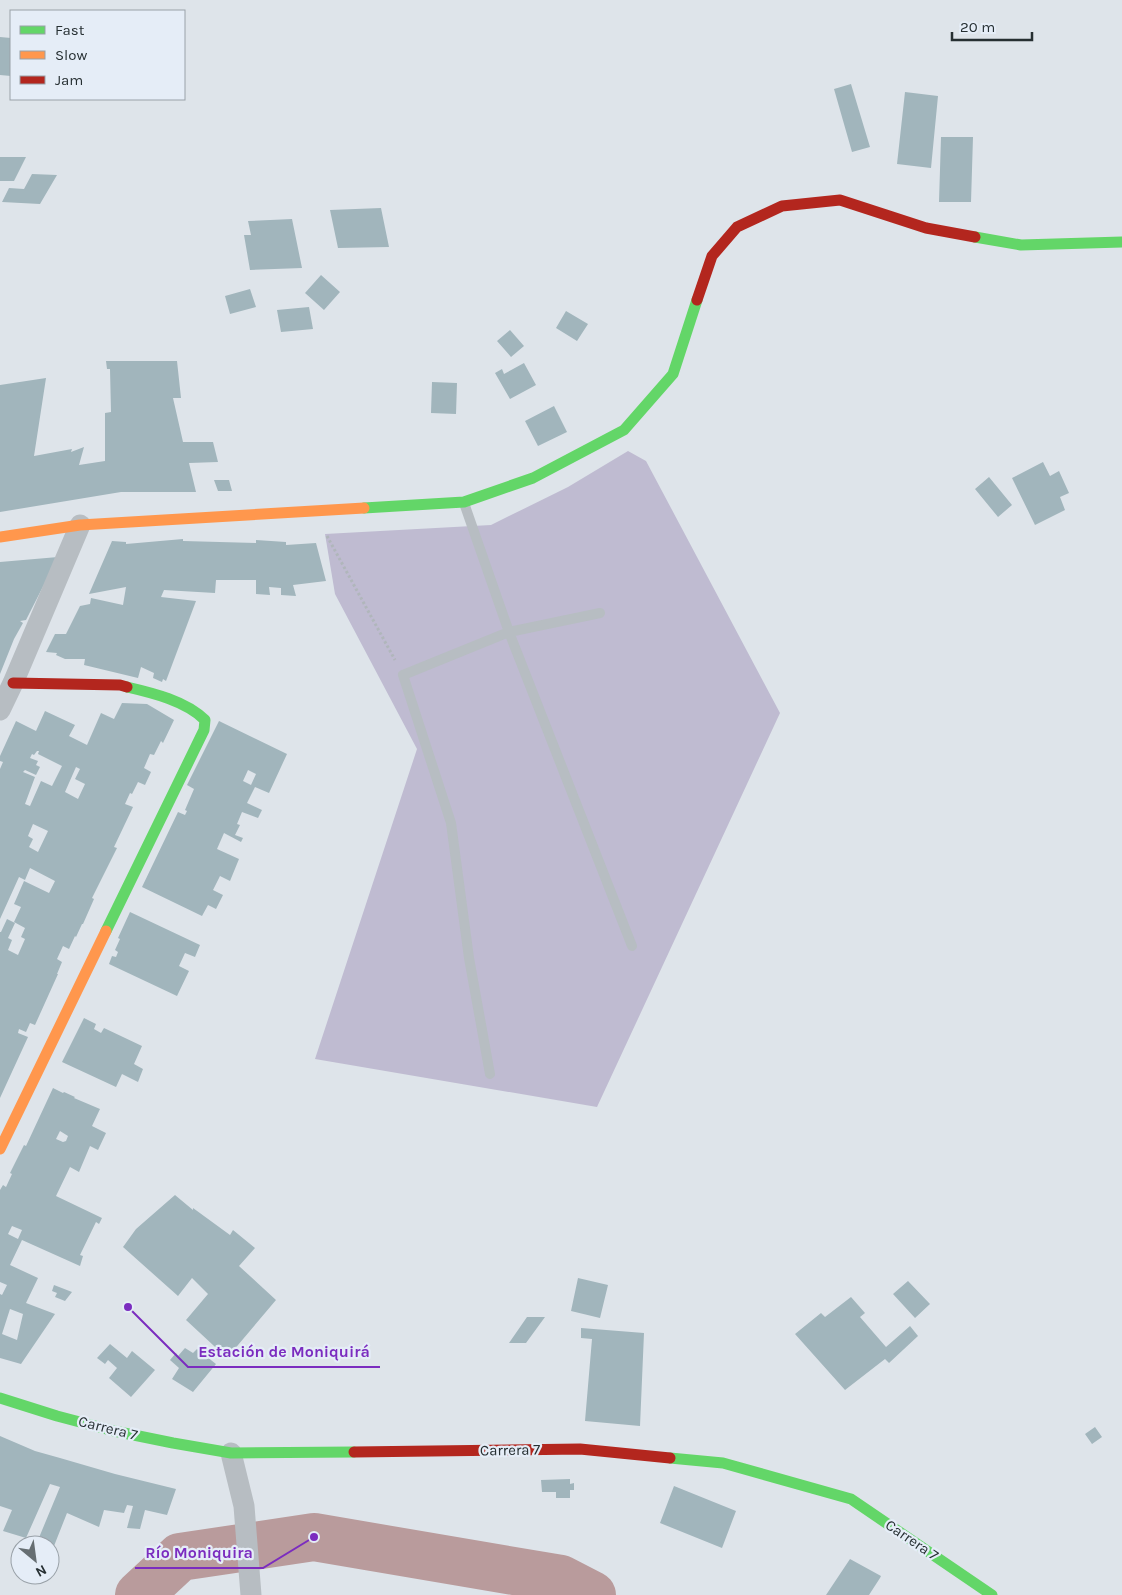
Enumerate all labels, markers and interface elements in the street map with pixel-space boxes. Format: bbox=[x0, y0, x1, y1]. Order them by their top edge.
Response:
legend bbox=[10, 10, 185, 100]
scale bar bbox=[952, 10, 1032, 42]
text: 20 m bbox=[960, 18, 995, 36]
text: Fast bbox=[55, 21, 85, 39]
text: Slow bbox=[55, 46, 87, 64]
text: Jam bbox=[55, 71, 83, 89]
callout: Estación de Moniquirá bbox=[188, 1336, 380, 1367]
text: Estación de Moniquirá bbox=[198, 1342, 370, 1361]
street label: Carrera 7 bbox=[77, 1412, 139, 1444]
street label: Carrera 7 bbox=[480, 1440, 540, 1460]
street label: Carrera 7 bbox=[882, 1516, 942, 1564]
north arrow bbox=[10, 1535, 60, 1585]
callout: Río Moniquira bbox=[135, 1537, 263, 1568]
text: Río Moniquira bbox=[145, 1543, 253, 1562]
text: N bbox=[33, 1561, 50, 1581]

